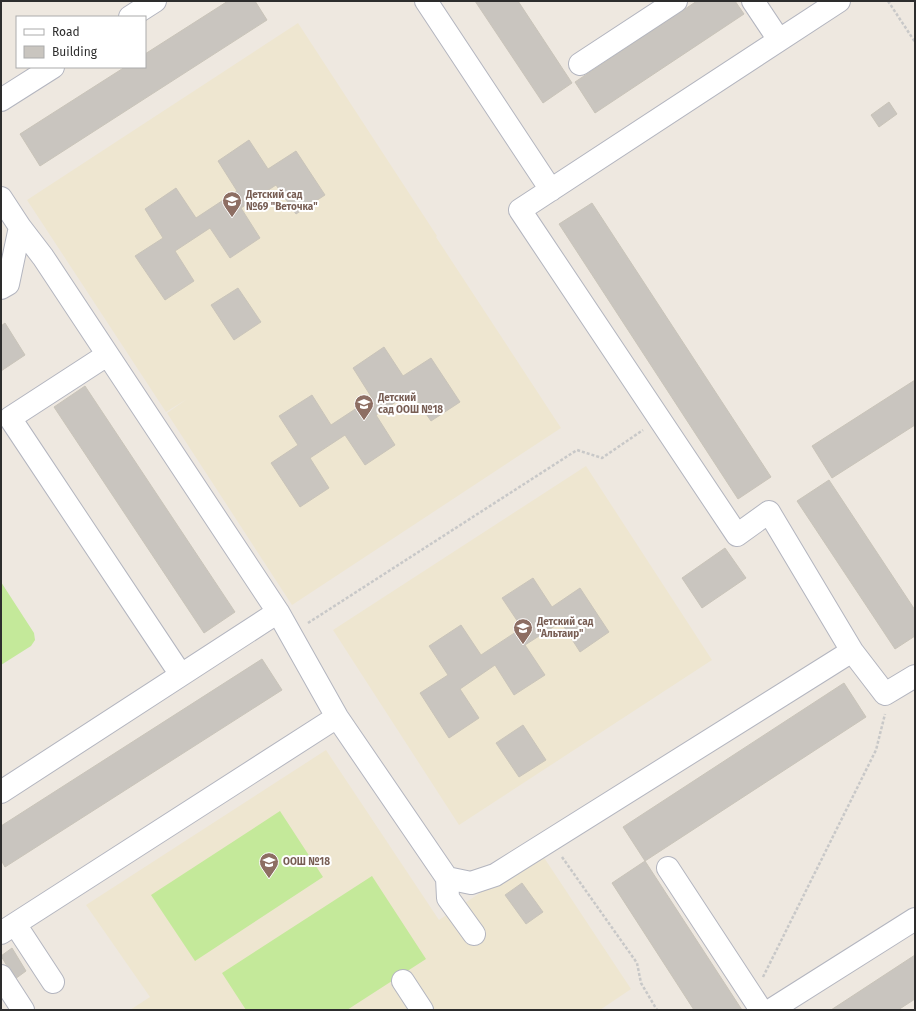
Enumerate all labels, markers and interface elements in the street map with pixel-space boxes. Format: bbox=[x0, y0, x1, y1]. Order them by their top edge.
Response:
legend bbox=[16, 16, 146, 68]
text: Road bbox=[52, 25, 80, 39]
text: Building bbox=[52, 45, 98, 59]
place label: Детский сад №69 "Веточка" bbox=[245, 189, 318, 213]
school or university icon: Детский сад №69 "Веточка" bbox=[221, 190, 243, 218]
place label: Детский сад ООШ №18 bbox=[377, 392, 443, 416]
school or university icon: Детский сад ООШ №18 bbox=[353, 393, 375, 421]
place label: Детский сад "Альтаир" bbox=[536, 616, 594, 640]
school or university icon: Детский сад "Альтаир" bbox=[512, 617, 534, 645]
school or university icon: ООШ №18 bbox=[258, 851, 280, 879]
place label: ООШ №18 bbox=[283, 856, 330, 868]

